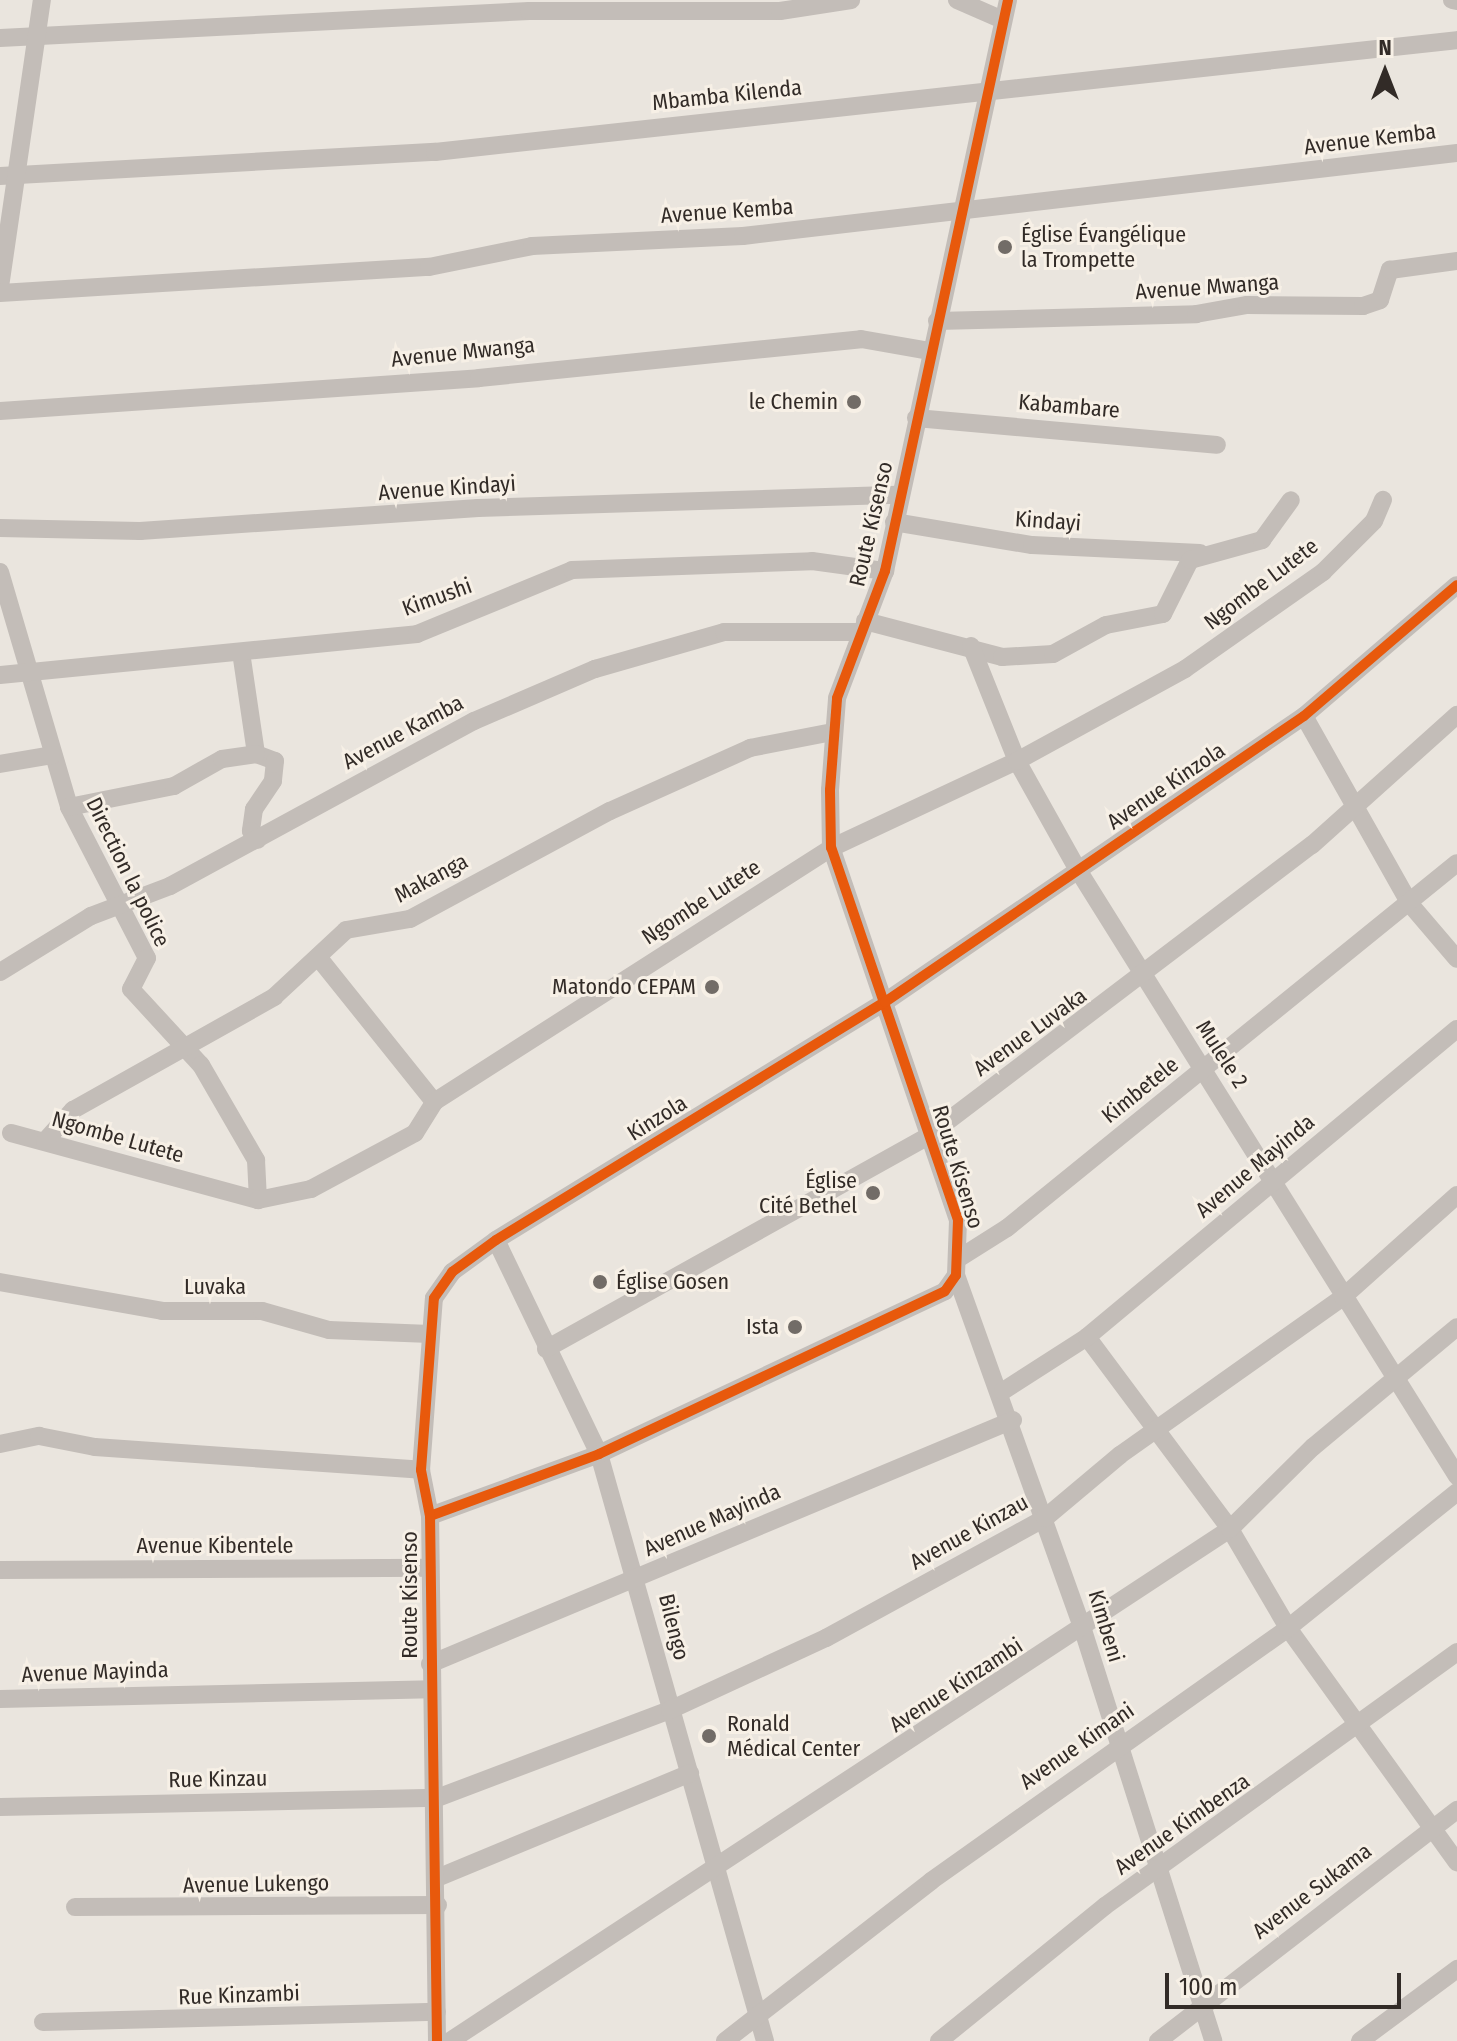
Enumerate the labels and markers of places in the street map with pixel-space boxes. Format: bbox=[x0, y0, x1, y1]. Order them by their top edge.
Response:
place label: Église Évangélique la Trompette bbox=[1021, 221, 1186, 272]
marker: Église Évangélique la Trompette bbox=[996, 238, 1014, 256]
place label: le Chemin bbox=[749, 389, 838, 415]
marker: le Chemin bbox=[845, 393, 863, 411]
place label: Matondo CEPAM bbox=[552, 974, 696, 1000]
marker: Matondo CEPAM bbox=[703, 978, 721, 996]
place label: Église Cité Bethel bbox=[759, 1167, 857, 1218]
marker: Église Cité Bethel bbox=[864, 1184, 882, 1202]
place label: Église Gosen bbox=[616, 1269, 729, 1295]
marker: Église Gosen bbox=[591, 1273, 609, 1291]
place label: Ista bbox=[746, 1314, 779, 1340]
marker: Ista bbox=[786, 1318, 804, 1336]
place label: Ronald Médical Center bbox=[727, 1710, 860, 1762]
marker: Ronald Médical Center bbox=[698, 1725, 720, 1747]

